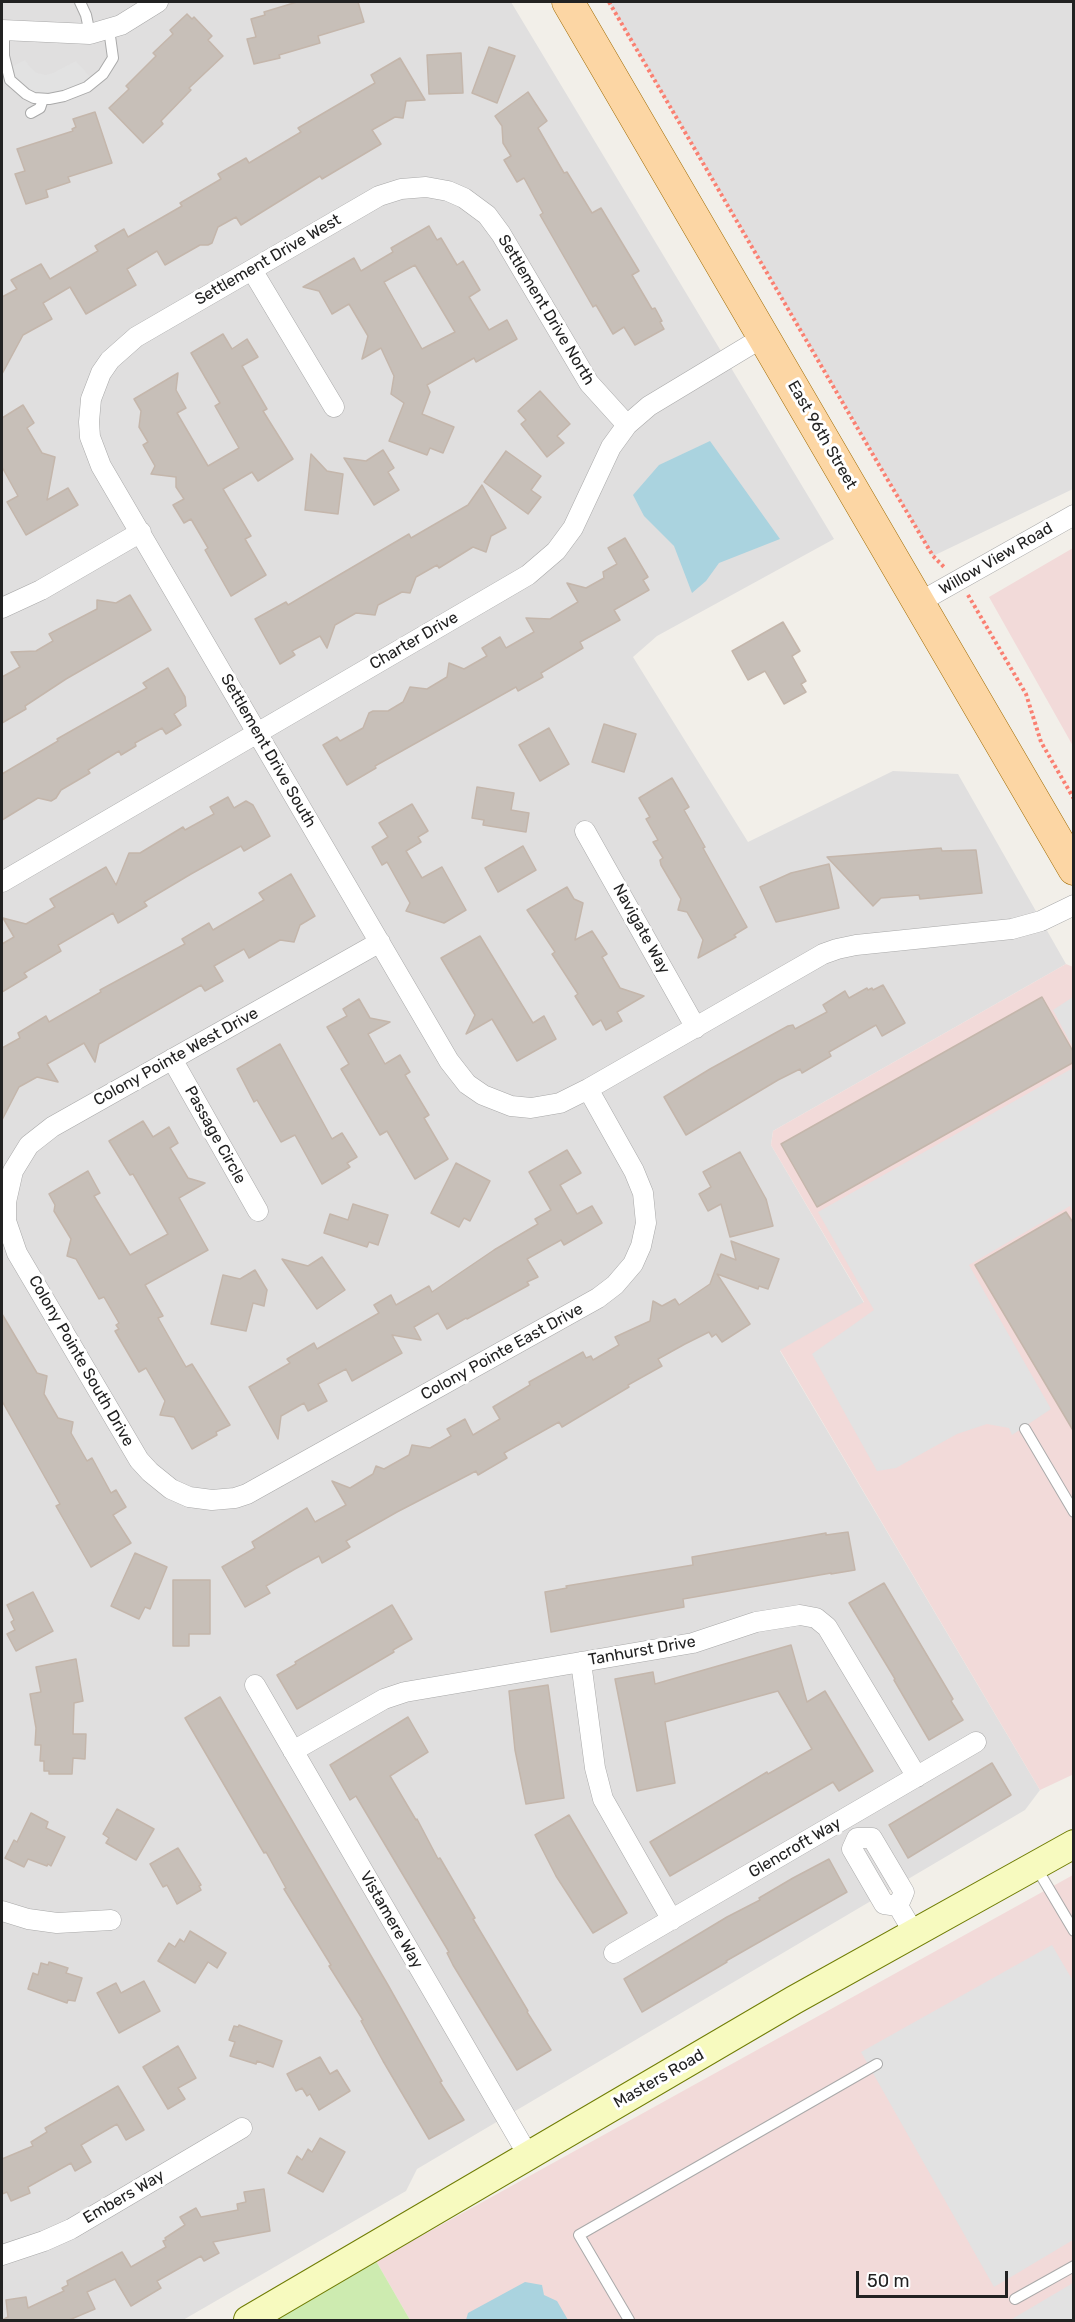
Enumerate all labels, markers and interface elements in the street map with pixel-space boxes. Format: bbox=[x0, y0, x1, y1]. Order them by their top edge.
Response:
street label: Settlement Drive West bbox=[192, 210, 344, 310]
street label: Settlement Drive North bbox=[493, 231, 599, 389]
street label: East 96th Street bbox=[783, 377, 861, 493]
street label: Willow View Road bbox=[936, 519, 1056, 599]
street label: Charter Drive bbox=[366, 608, 462, 674]
street label: Settlement Drive South bbox=[216, 671, 320, 831]
street label: Navigate Way bbox=[608, 881, 674, 977]
street label: Colony Pointe West Drive bbox=[90, 1004, 262, 1110]
street label: Passage Circle bbox=[180, 1083, 250, 1187]
street label: Colony Pointe South Drive bbox=[24, 1272, 138, 1450]
street label: Colony Pointe East Drive bbox=[418, 1299, 586, 1405]
street label: Tanhurst Drive bbox=[587, 1632, 697, 1670]
street label: Glencroft Way bbox=[745, 1814, 845, 1882]
street label: Vistamere Way bbox=[355, 1868, 427, 1972]
street label: Masters Road bbox=[610, 2045, 708, 2113]
street label: Embers Way bbox=[80, 2166, 168, 2228]
scale bar bbox=[859, 2259, 1010, 2297]
text: 50 m bbox=[867, 2270, 910, 2292]

